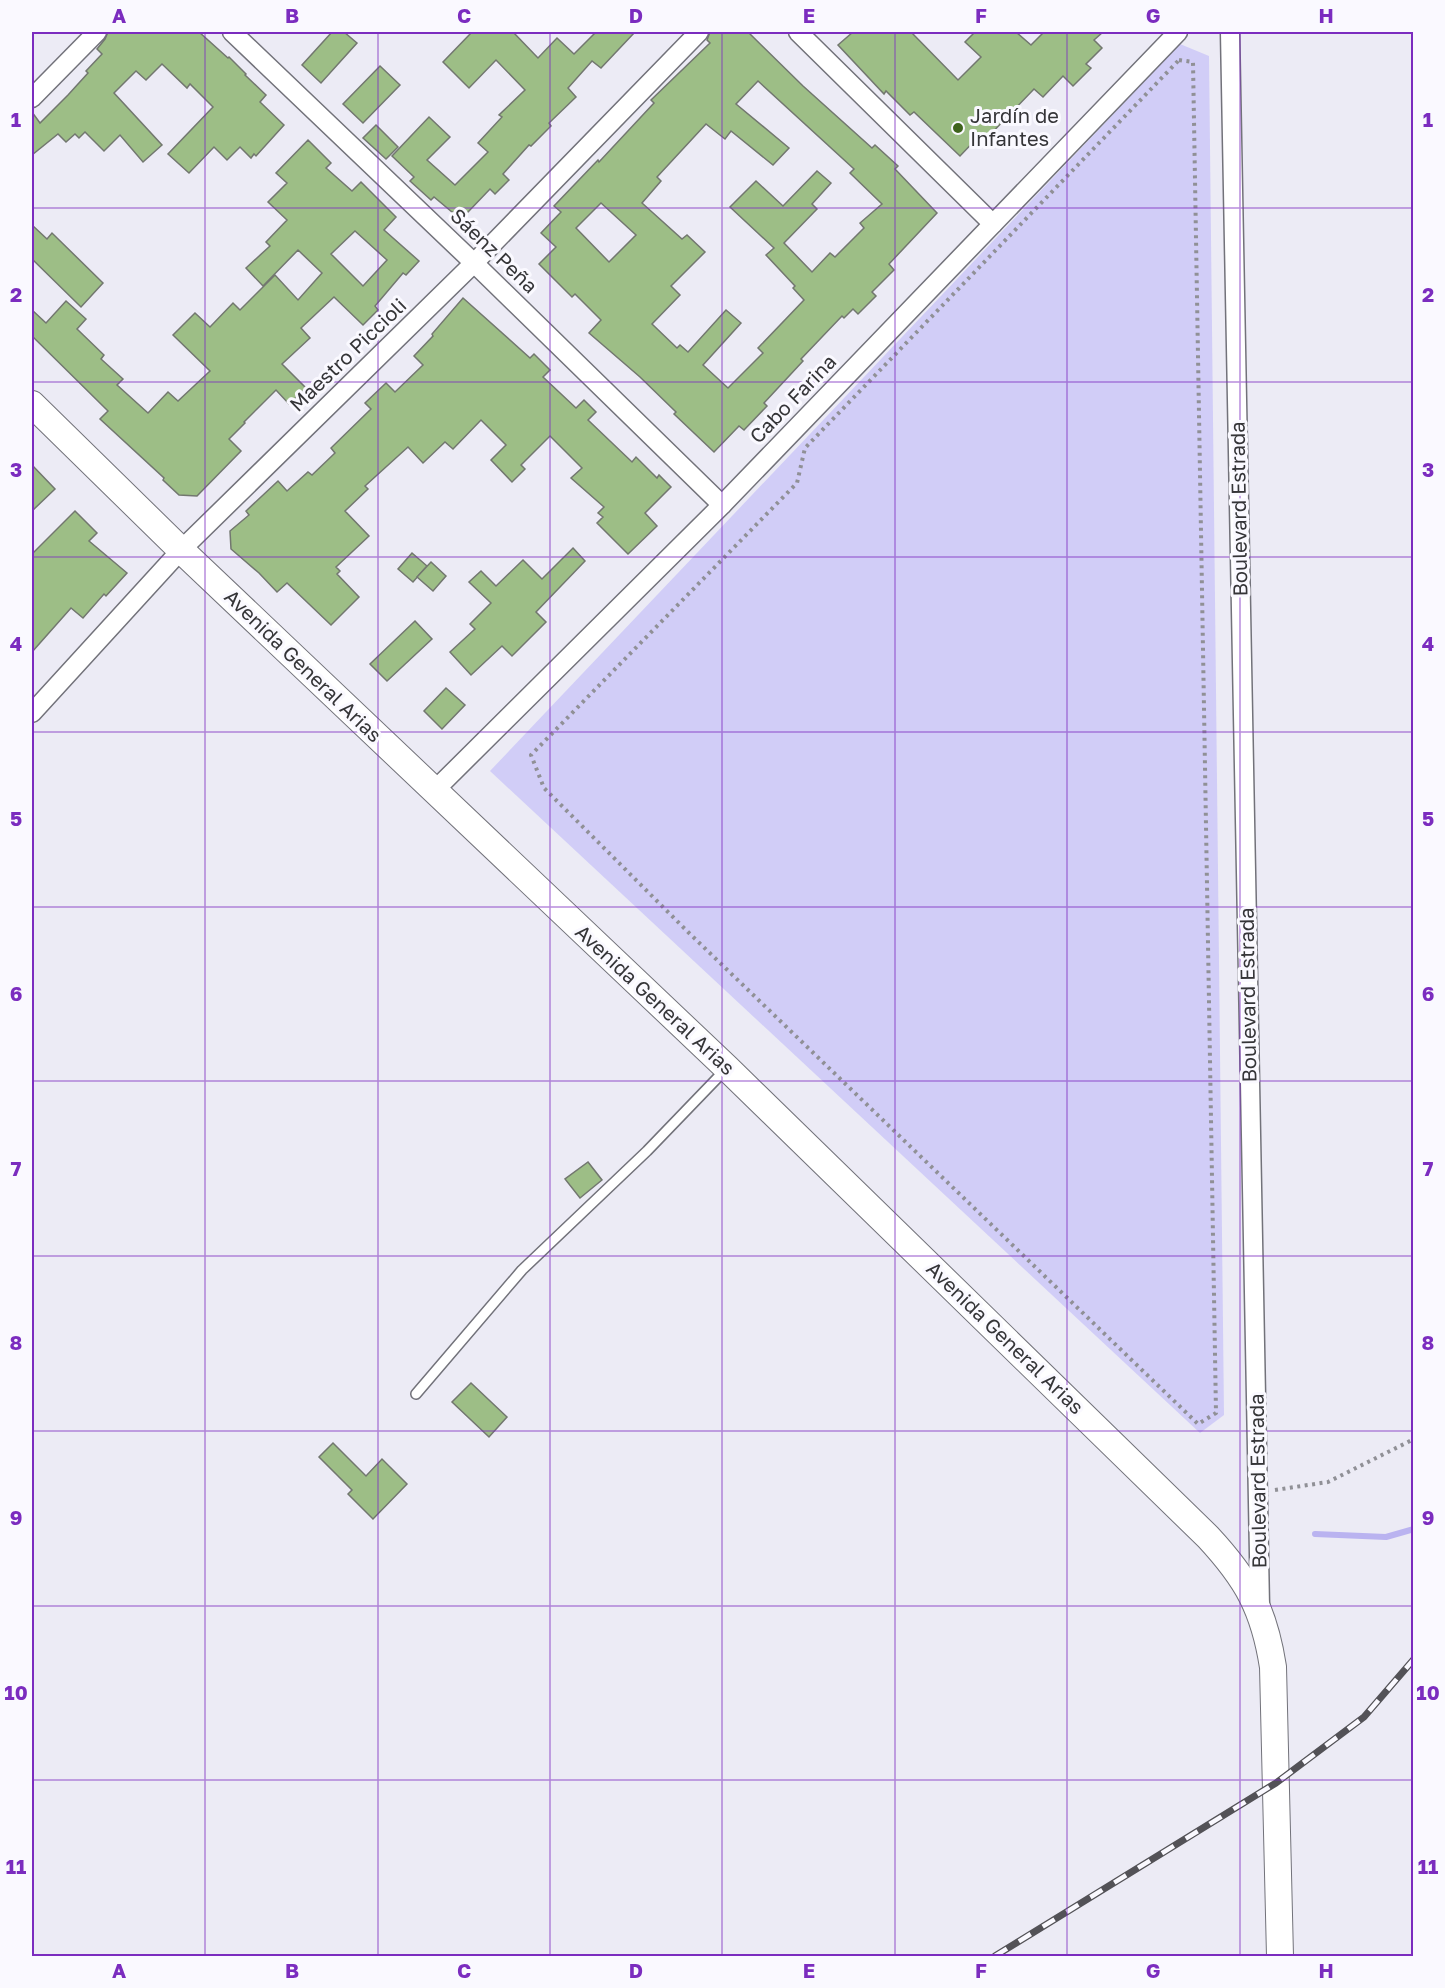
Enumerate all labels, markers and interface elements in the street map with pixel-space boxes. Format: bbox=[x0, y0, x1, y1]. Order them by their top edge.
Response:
text: A bbox=[112, 3, 126, 27]
text: B bbox=[285, 3, 299, 27]
text: C bbox=[457, 3, 471, 27]
text: D bbox=[629, 3, 643, 27]
text: E bbox=[803, 3, 815, 27]
text: F bbox=[975, 3, 987, 27]
text: G bbox=[1146, 3, 1160, 27]
text: H bbox=[1318, 3, 1334, 27]
place label: Jardín de Infantes bbox=[970, 103, 1059, 150]
text: 1 bbox=[11, 107, 21, 131]
text: 1 bbox=[1423, 107, 1433, 131]
marker: Jardín de Infantes bbox=[951, 121, 965, 135]
street label: Sáenz Peña bbox=[446, 203, 543, 298]
text: 2 bbox=[10, 282, 22, 306]
text: 2 bbox=[1422, 282, 1434, 306]
street label: Maestro Piccioli bbox=[284, 293, 411, 416]
street label: Cabo Farina bbox=[744, 349, 840, 448]
street label: Boulevard Estrada bbox=[1224, 421, 1252, 597]
text: 3 bbox=[10, 457, 22, 481]
text: 3 bbox=[1422, 457, 1434, 481]
street label: Avenida General Arias bbox=[220, 584, 387, 747]
text: 4 bbox=[10, 631, 22, 655]
text: 4 bbox=[1422, 631, 1434, 655]
text: 5 bbox=[10, 806, 22, 830]
text: 5 bbox=[1422, 806, 1434, 830]
street label: Boulevard Estrada bbox=[1233, 907, 1261, 1083]
street label: Avenida General Arias bbox=[571, 919, 740, 1079]
text: 6 bbox=[10, 981, 22, 1005]
text: 6 bbox=[1422, 981, 1434, 1005]
text: 7 bbox=[11, 1156, 22, 1180]
text: 7 bbox=[1423, 1156, 1434, 1180]
street label: Avenida General Arias bbox=[922, 1256, 1089, 1419]
text: 8 bbox=[10, 1330, 22, 1354]
text: 8 bbox=[1422, 1330, 1434, 1354]
street label: Boulevard Estrada bbox=[1243, 1393, 1271, 1569]
text: 9 bbox=[10, 1505, 22, 1529]
text: 9 bbox=[1422, 1505, 1434, 1529]
text: 10 bbox=[4, 1680, 28, 1704]
text: 10 bbox=[1416, 1680, 1440, 1704]
text: 11 bbox=[6, 1854, 26, 1878]
text: 11 bbox=[1418, 1854, 1438, 1878]
text: A bbox=[112, 1958, 126, 1982]
text: B bbox=[285, 1958, 299, 1982]
text: C bbox=[457, 1958, 471, 1982]
text: D bbox=[629, 1958, 643, 1982]
text: E bbox=[803, 1958, 815, 1982]
text: F bbox=[975, 1958, 987, 1982]
text: G bbox=[1146, 1958, 1160, 1982]
text: H bbox=[1318, 1958, 1334, 1982]

